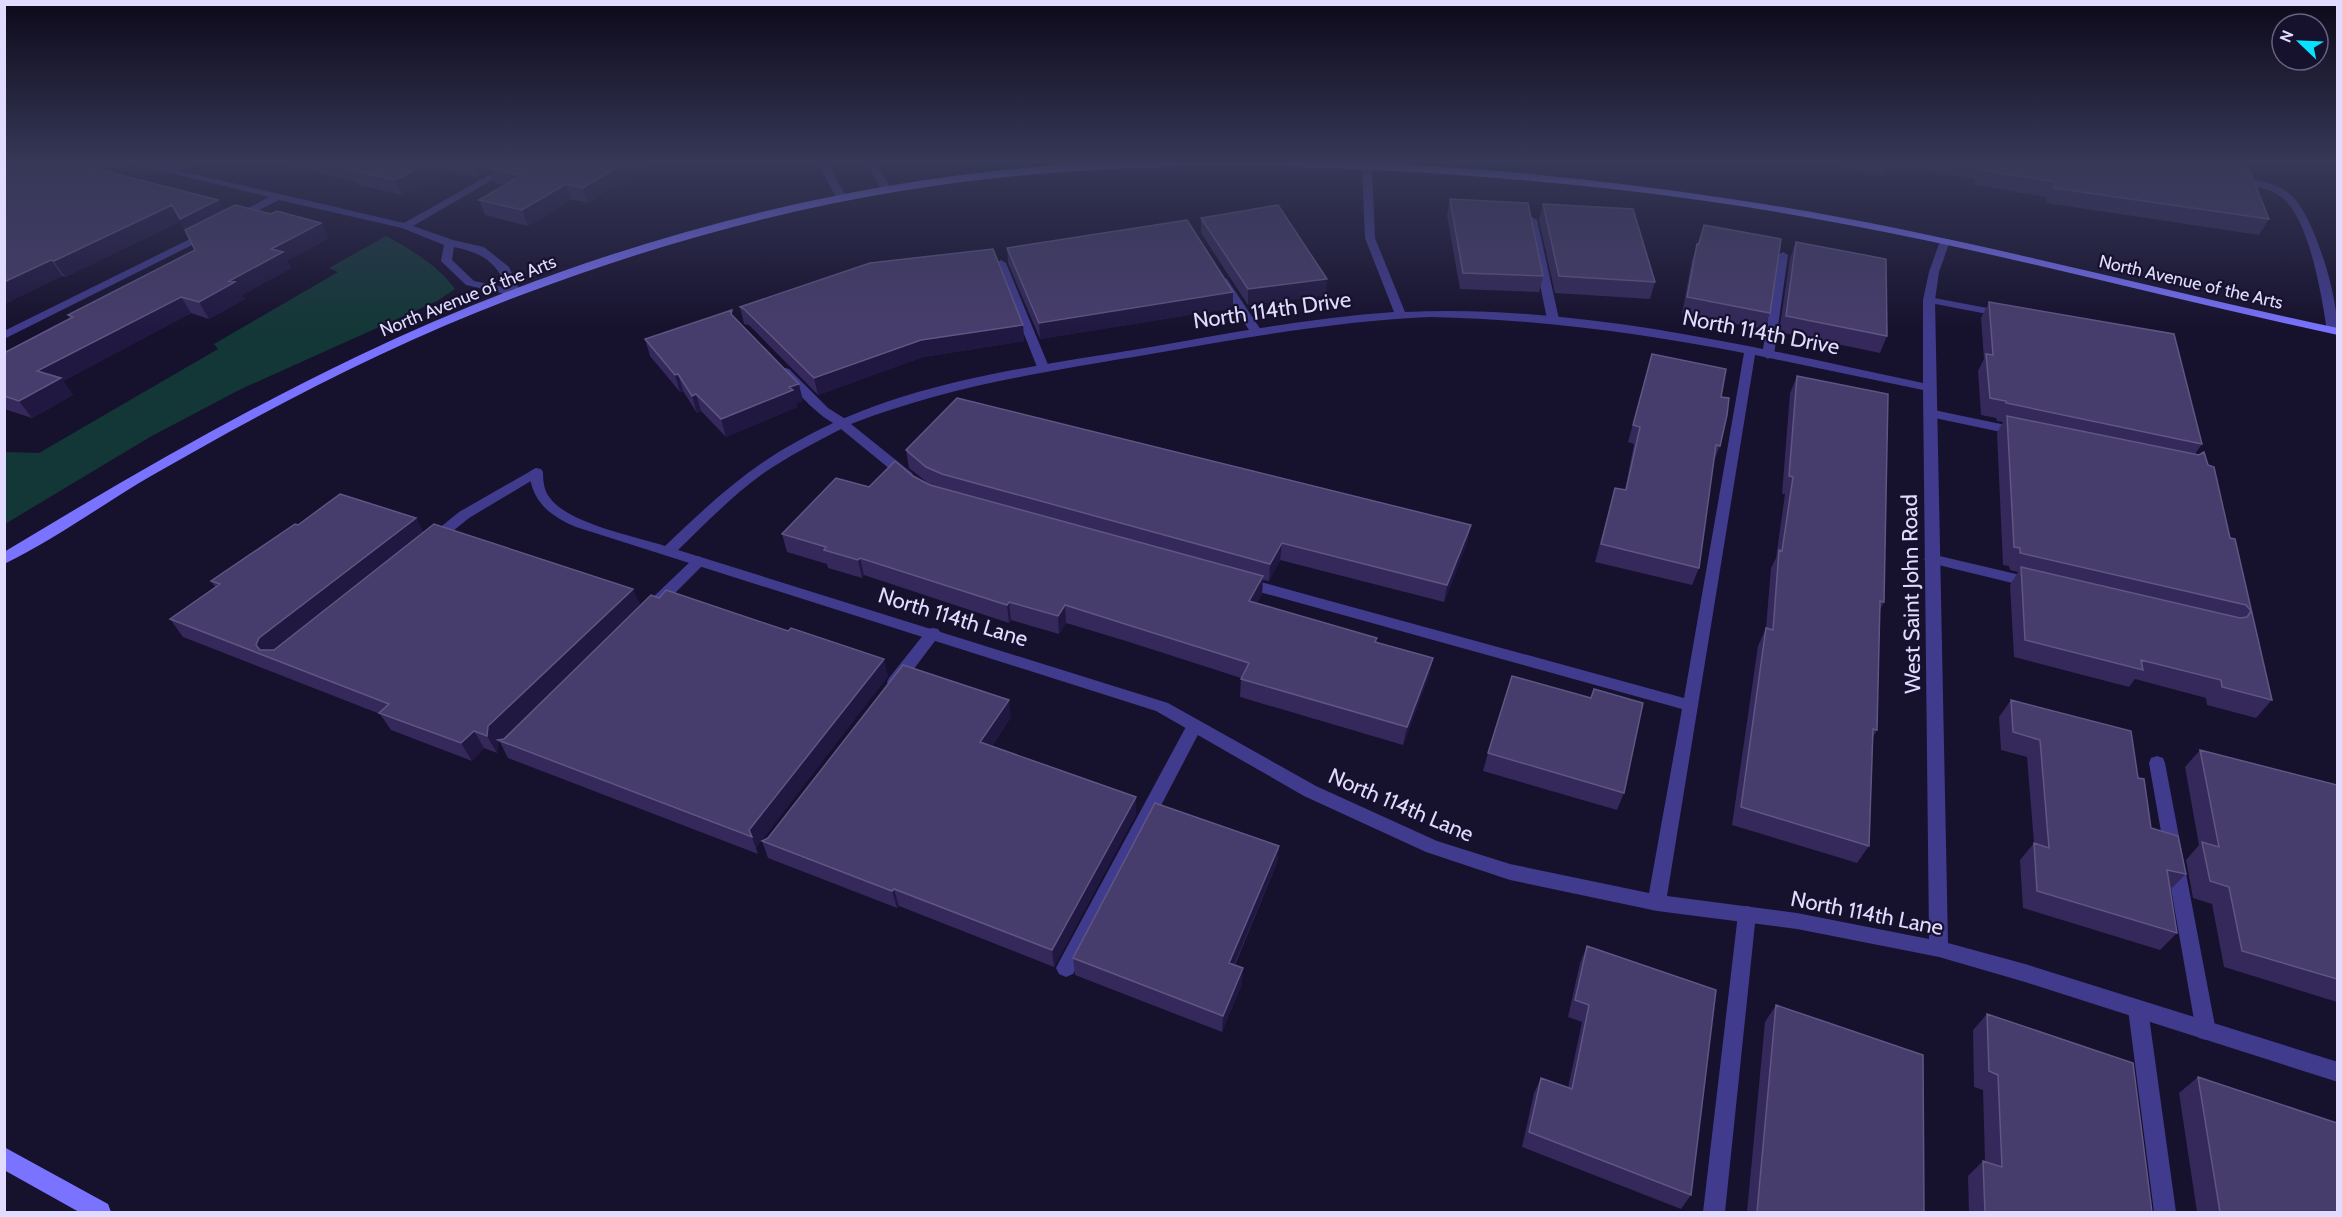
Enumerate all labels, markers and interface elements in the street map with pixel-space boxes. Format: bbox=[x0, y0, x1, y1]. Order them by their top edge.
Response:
north arrow bbox=[2270, 12, 2330, 72]
text: N bbox=[2276, 27, 2298, 45]
street label: North Avenue of the Arts bbox=[2097, 250, 2285, 314]
street label: North Avenue of the Arts bbox=[377, 251, 559, 341]
street label: North 114th Drive bbox=[1191, 286, 1353, 334]
street label: North 114th Drive bbox=[1680, 304, 1842, 360]
street label: West Saint John Road bbox=[1896, 494, 1926, 694]
street label: North 114th Lane bbox=[875, 581, 1031, 653]
street label: North 114th Lane bbox=[1324, 762, 1478, 848]
street label: North 114th Lane bbox=[1788, 885, 1946, 941]

